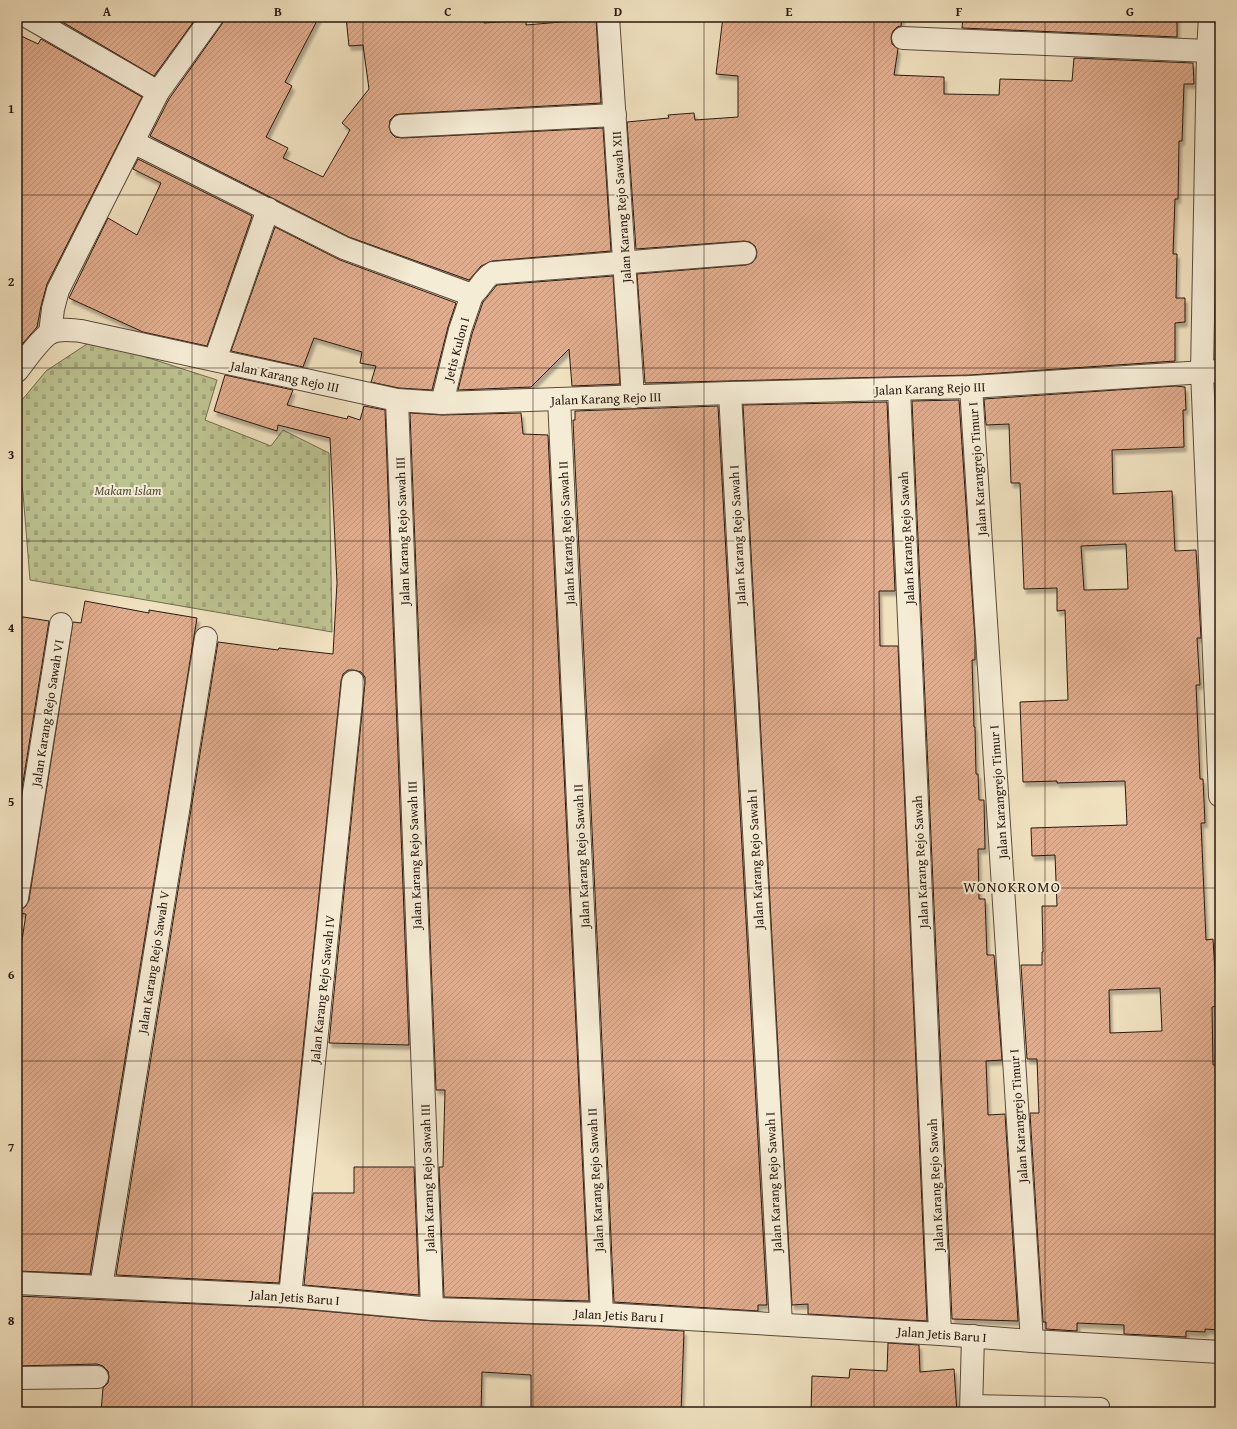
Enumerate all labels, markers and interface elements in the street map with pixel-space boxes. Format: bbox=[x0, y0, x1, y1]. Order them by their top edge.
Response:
text: A bbox=[103, 2, 112, 21]
text: B bbox=[274, 2, 282, 21]
text: C bbox=[444, 2, 452, 21]
text: D bbox=[614, 2, 622, 21]
text: E bbox=[786, 2, 793, 21]
text: F bbox=[956, 2, 963, 21]
text: G bbox=[1126, 2, 1134, 21]
text: 1 bbox=[8, 99, 14, 118]
street label: Jalan Karang Rejo Sawah XII bbox=[607, 130, 636, 286]
text: 2 bbox=[8, 272, 15, 291]
street label: Jetis Kulon I bbox=[438, 315, 474, 385]
street label: Jalan Karang Rejo III bbox=[227, 355, 341, 397]
street label: Jalan Karang Rejo III bbox=[872, 377, 986, 400]
street label: Jalan Karang Rejo III bbox=[548, 387, 662, 410]
street label: Jalan Karangrejo Timur I bbox=[963, 401, 992, 539]
text: 3 bbox=[8, 445, 14, 464]
street label: Jalan Karang Rejo Sawah III bbox=[390, 457, 415, 607]
street label: Jalan Karang Rejo Sawah II bbox=[553, 460, 580, 607]
street label: Jalan Karang Rejo Sawah I bbox=[724, 464, 751, 607]
street label: Jalan Karang Rejo Sawah bbox=[893, 470, 920, 607]
park label: Makam Islam bbox=[94, 481, 162, 500]
text: 4 bbox=[8, 618, 15, 637]
street label: Jalan Karang Rejo Sawah VI bbox=[26, 638, 69, 790]
street label: Jalan Karangrejo Timur I bbox=[984, 724, 1013, 862]
street label: Jalan Karang Rejo Sawah III bbox=[402, 781, 427, 931]
street label: Jalan Karang Rejo Sawah II bbox=[568, 783, 595, 930]
street label: Jalan Karang Rejo Sawah I bbox=[742, 788, 769, 931]
text: 5 bbox=[8, 792, 15, 811]
street label: Jalan Karang Rejo Sawah bbox=[907, 794, 934, 931]
district label: WONOKROMO bbox=[963, 876, 1061, 897]
street label: Jalan Karang Rejo Sawah V bbox=[132, 889, 174, 1037]
street label: Jalan Karang Rejo Sawah IV bbox=[305, 914, 340, 1066]
text: 6 bbox=[8, 965, 15, 984]
street label: Jalan Karangrejo Timur I bbox=[1004, 1048, 1033, 1186]
street label: Jalan Karang Rejo Sawah III bbox=[415, 1104, 440, 1254]
street label: Jalan Karang Rejo Sawah II bbox=[582, 1107, 609, 1254]
street label: Jalan Karang Rejo Sawah I bbox=[760, 1111, 787, 1254]
street label: Jalan Karang Rejo Sawah bbox=[922, 1117, 949, 1254]
text: 7 bbox=[8, 1138, 15, 1157]
street label: Jalan Jetis Baru I bbox=[248, 1285, 340, 1310]
street label: Jalan Jetis Baru I bbox=[572, 1304, 664, 1327]
text: 8 bbox=[8, 1311, 15, 1330]
street label: Jalan Jetis Baru I bbox=[895, 1322, 987, 1347]

